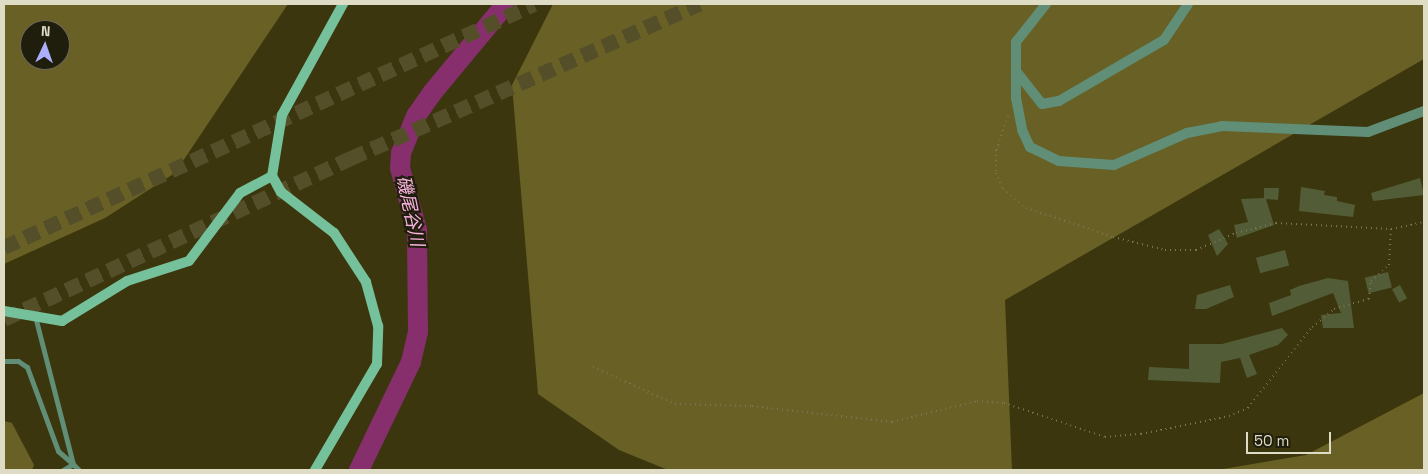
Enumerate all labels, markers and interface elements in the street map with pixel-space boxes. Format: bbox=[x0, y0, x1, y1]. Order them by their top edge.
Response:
north arrow bbox=[20, 20, 70, 70]
text: N bbox=[41, 22, 51, 40]
water label: 磯尾谷川 bbox=[392, 174, 428, 248]
scale bar bbox=[1248, 422, 1333, 454]
text: 50 m bbox=[1254, 431, 1289, 450]

